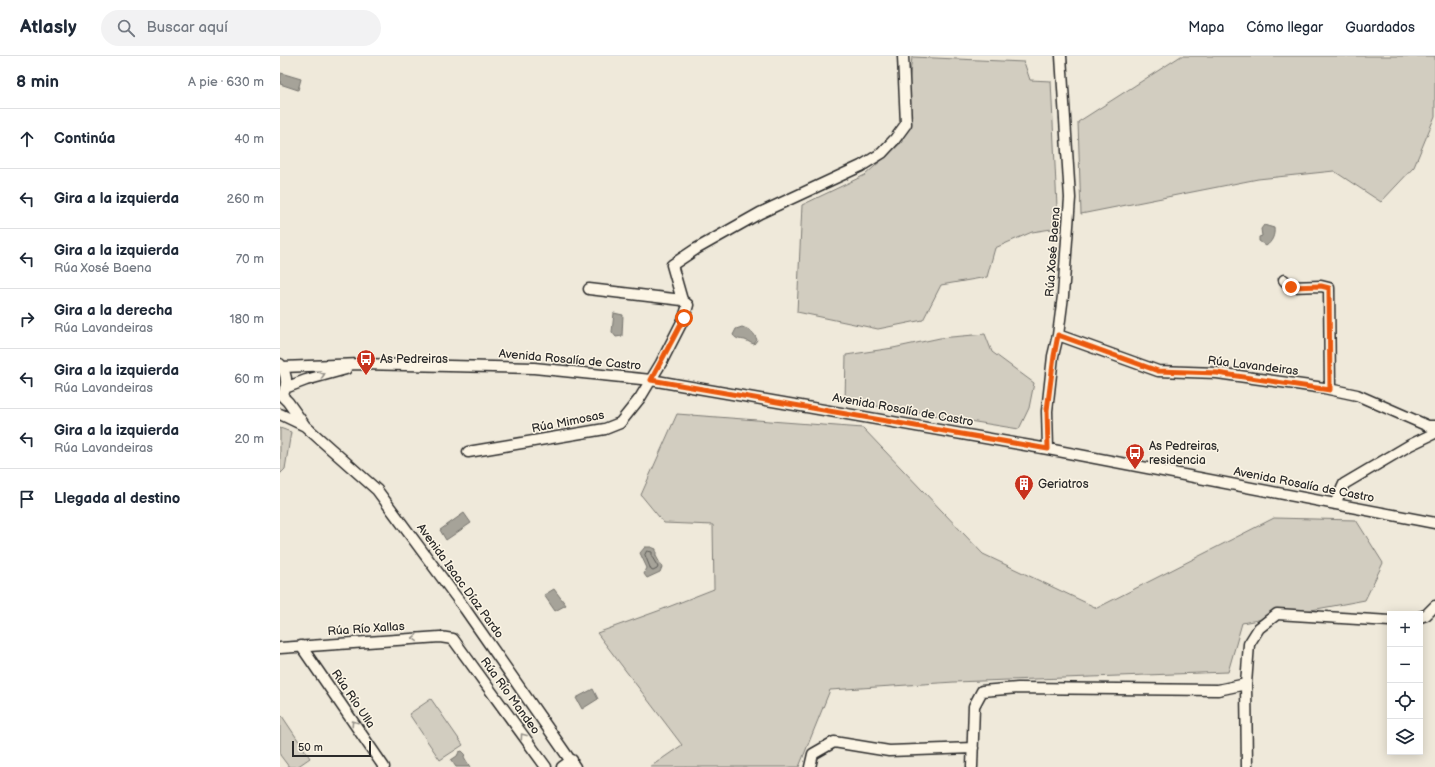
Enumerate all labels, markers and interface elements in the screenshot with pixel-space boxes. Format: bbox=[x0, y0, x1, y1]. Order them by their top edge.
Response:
search box bbox=[101, 10, 381, 46]
text: Atlasly bbox=[20, 16, 77, 39]
icon: search bbox=[115, 17, 137, 39]
text: Buscar aquí bbox=[147, 18, 228, 37]
text: Mapa bbox=[1188, 19, 1224, 36]
text: Cómo llegar bbox=[1246, 19, 1323, 36]
text: Guardados bbox=[1345, 19, 1415, 36]
text: 8 min bbox=[16, 72, 59, 92]
text: A pie · 630 m bbox=[188, 74, 264, 90]
icon: ahead bbox=[16, 128, 38, 150]
text: Continúa bbox=[54, 129, 115, 148]
text: 40 m bbox=[234, 131, 264, 147]
icon: left bbox=[16, 188, 38, 210]
text: Gira a la izquierda bbox=[54, 189, 179, 208]
text: 260 m bbox=[226, 191, 264, 207]
street label: Rúa Xosé Baena bbox=[1042, 206, 1064, 297]
text: Gira a la izquierda bbox=[54, 241, 179, 260]
icon: left bbox=[16, 248, 38, 270]
text: 70 m bbox=[236, 251, 264, 267]
text: Rúa Xosé Baena bbox=[54, 260, 152, 276]
route end bbox=[1282, 278, 1300, 296]
text: Gira a la derecha bbox=[54, 301, 173, 320]
icon: right bbox=[16, 308, 38, 330]
route start bbox=[675, 309, 693, 327]
text: 180 m bbox=[229, 311, 264, 327]
text: Rúa Lavandeiras bbox=[54, 320, 153, 336]
street label: Avenida Rosalía de Castro bbox=[498, 346, 642, 374]
bus stop icon: As Pedreiras bbox=[355, 348, 377, 376]
place label: As Pedreiras bbox=[380, 352, 448, 367]
street label: Rúa Lavandeiras bbox=[1207, 353, 1299, 379]
text: Gira a la izquierda bbox=[54, 361, 179, 380]
icon: left bbox=[16, 368, 38, 390]
text: 60 m bbox=[234, 371, 264, 387]
one-way arrow bbox=[318, 371, 325, 380]
text: Rúa Lavandeiras bbox=[54, 380, 153, 396]
street label: Avenida Rosalía de Castro bbox=[831, 390, 975, 430]
street label: Rúa Mimosas bbox=[530, 408, 606, 436]
text: Gira a la izquierda bbox=[54, 421, 179, 440]
icon: left bbox=[16, 428, 38, 450]
text: 20 m bbox=[234, 431, 264, 447]
place label: As Pedreiras, residencia bbox=[1149, 439, 1219, 468]
text: Rúa Lavandeiras bbox=[54, 440, 153, 456]
bus stop icon: As Pedreiras, residencia bbox=[1124, 442, 1146, 470]
street label: Avenida Rosalía de Castro bbox=[1232, 464, 1376, 506]
building icon: Geriatros bbox=[1013, 473, 1035, 501]
place label: Geriatros bbox=[1038, 477, 1089, 492]
icon: arrive bbox=[16, 488, 38, 510]
text: Llegada al destino bbox=[54, 489, 180, 508]
street label: Avenida Isaac Díaz Pardo bbox=[413, 521, 507, 641]
map controls bbox=[1387, 611, 1423, 755]
button: + bbox=[1387, 611, 1423, 647]
street label: Rúa Río Xallas bbox=[327, 619, 405, 639]
one-way arrow bbox=[412, 634, 418, 643]
button: − bbox=[1387, 647, 1423, 683]
street label: Rúa Río Mandeo bbox=[477, 655, 543, 737]
street label: Rúa Río Ulla bbox=[328, 667, 378, 731]
button: locate bbox=[1387, 683, 1423, 719]
button: layers bbox=[1387, 719, 1423, 755]
one-way arrow bbox=[351, 720, 359, 727]
one-way arrow bbox=[521, 733, 528, 740]
scale bar bbox=[292, 739, 371, 758]
text: 50 m bbox=[298, 741, 323, 754]

